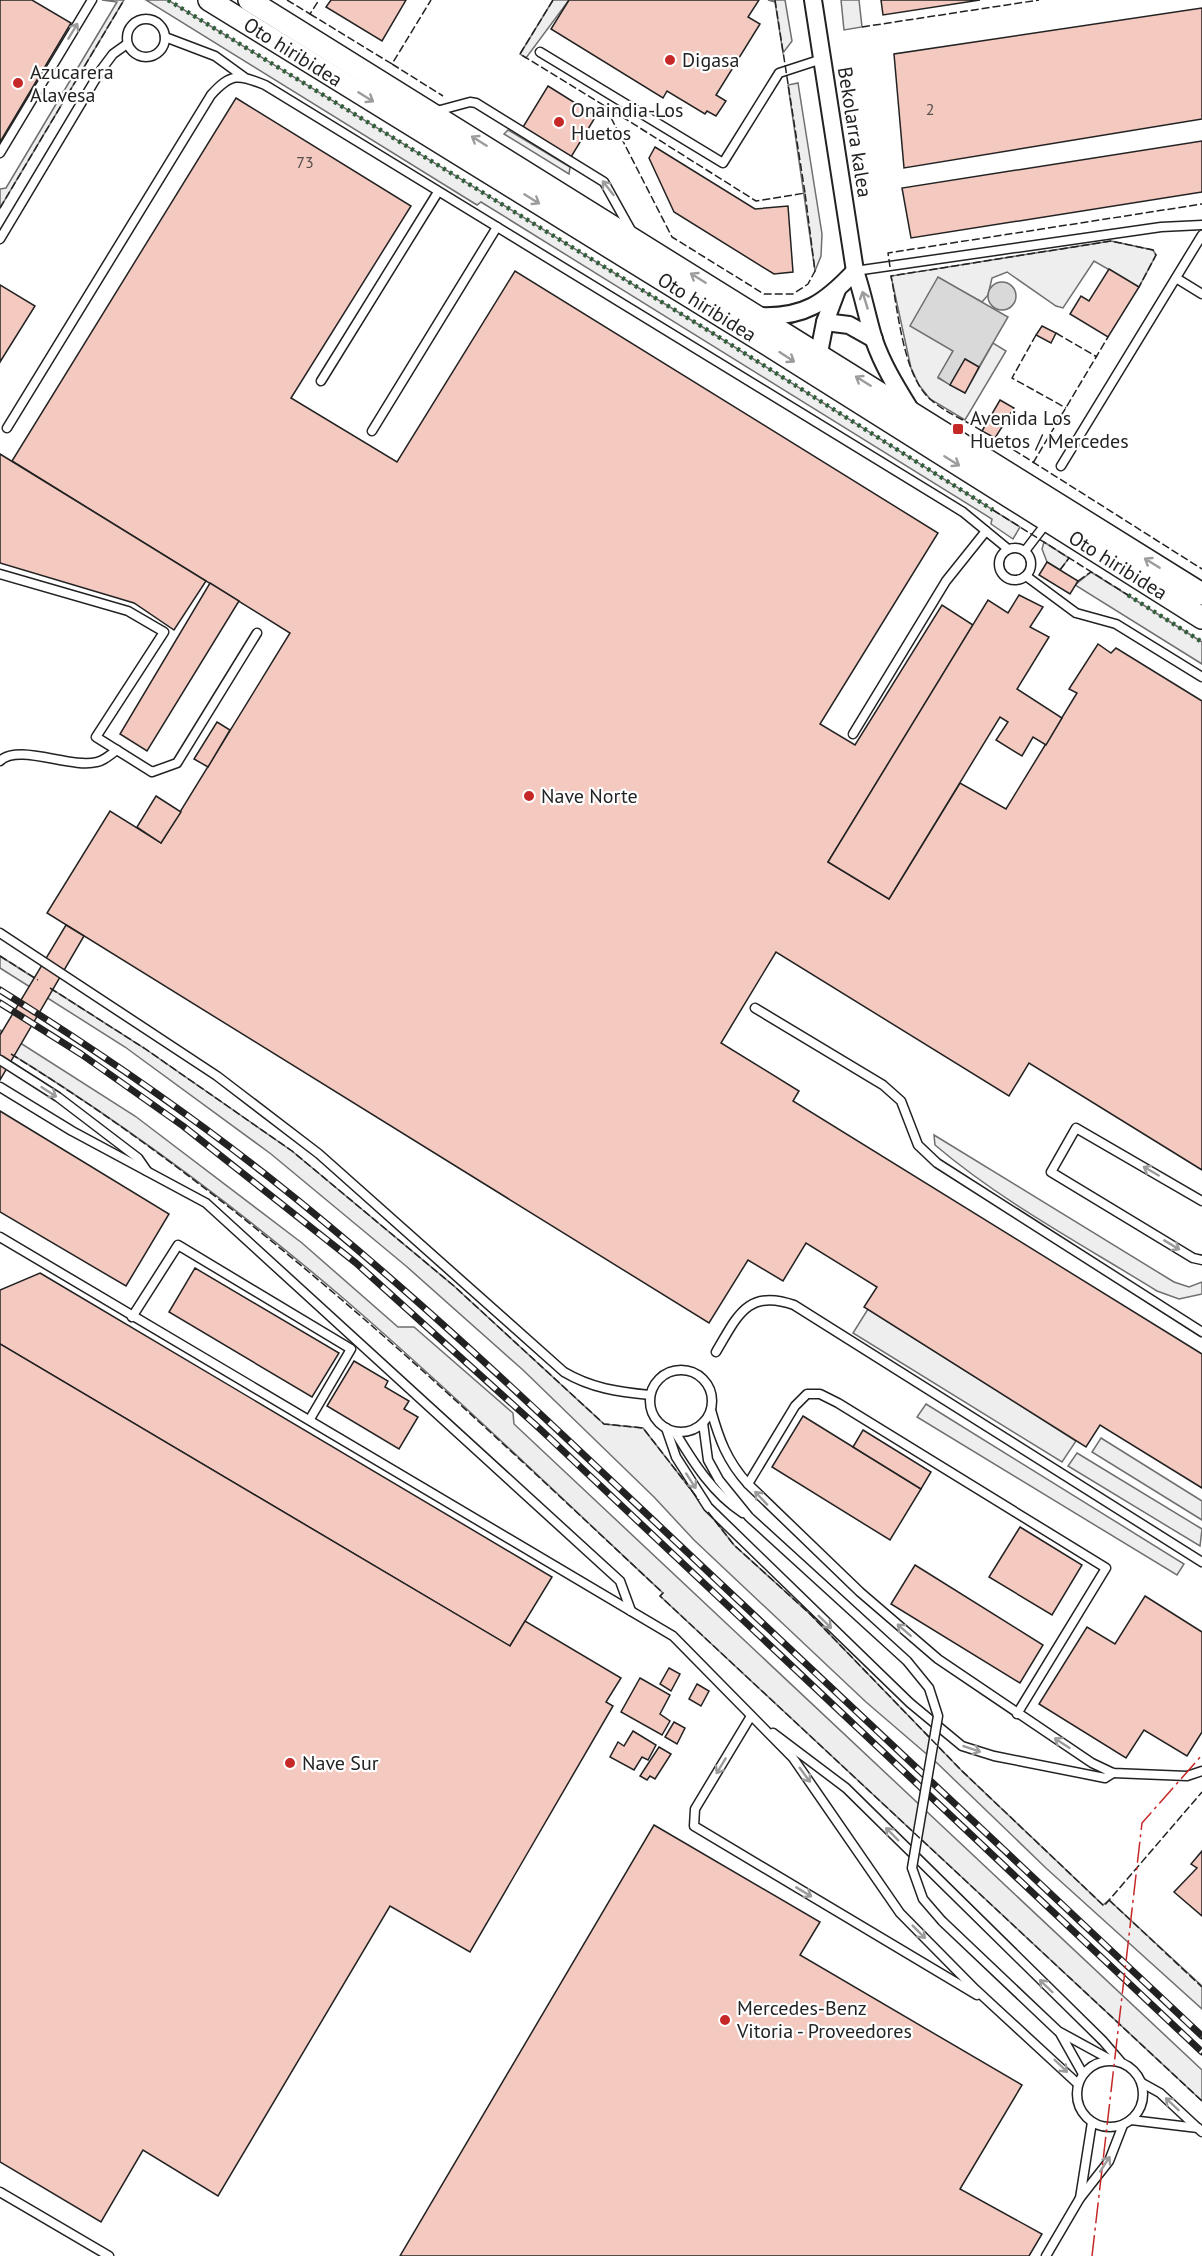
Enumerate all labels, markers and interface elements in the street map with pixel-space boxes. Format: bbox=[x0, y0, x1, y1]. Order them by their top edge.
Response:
street label: Oto hiribidea bbox=[239, 11, 347, 93]
one-way arrow bbox=[68, 23, 80, 40]
place label: Digasa bbox=[682, 47, 739, 73]
marker: Digasa bbox=[663, 53, 677, 67]
place label: Azucarera Alavesa bbox=[30, 59, 114, 108]
street label: Bekolarra kalea bbox=[832, 65, 878, 199]
marker: Azucarera Alavesa bbox=[11, 76, 25, 90]
one-way arrow bbox=[357, 91, 374, 103]
place label: Onaindia-Los Huetos bbox=[571, 97, 683, 146]
house number: 2 bbox=[926, 99, 934, 119]
marker: Onaindia-Los Huetos bbox=[552, 115, 566, 129]
one-way arrow bbox=[471, 135, 488, 147]
house number: 73 bbox=[296, 152, 314, 172]
one-way arrow bbox=[601, 181, 614, 197]
one-way arrow bbox=[523, 194, 540, 206]
street label: Oto hiribidea bbox=[653, 266, 761, 348]
one-way arrow bbox=[690, 271, 707, 283]
one-way arrow bbox=[858, 291, 869, 310]
one-way arrow bbox=[778, 351, 795, 363]
one-way arrow bbox=[855, 375, 872, 387]
place label: Avenida Los Huetos / Mercedes bbox=[970, 405, 1129, 454]
marker: Avenida Los Huetos / Mercedes bbox=[951, 422, 965, 436]
one-way arrow bbox=[943, 455, 960, 467]
street label: Oto hiribidea bbox=[1064, 524, 1172, 606]
one-way arrow bbox=[1144, 557, 1161, 570]
place label: Nave Norte bbox=[541, 783, 638, 809]
marker: Nave Norte bbox=[522, 789, 536, 803]
one-way arrow bbox=[40, 1086, 57, 1098]
one-way arrow bbox=[1143, 1165, 1160, 1177]
one-way arrow bbox=[1163, 1240, 1180, 1252]
one-way arrow bbox=[686, 1472, 698, 1489]
one-way arrow bbox=[754, 1491, 768, 1506]
one-way arrow bbox=[818, 1614, 833, 1629]
one-way arrow bbox=[897, 1623, 912, 1637]
one-way arrow bbox=[1054, 1737, 1071, 1750]
one-way arrow bbox=[962, 1744, 981, 1755]
place label: Nave Sur bbox=[302, 1750, 379, 1776]
marker: Nave Sur bbox=[283, 1756, 297, 1770]
one-way arrow bbox=[715, 1757, 727, 1774]
one-way arrow bbox=[799, 1766, 811, 1782]
one-way arrow bbox=[885, 1827, 900, 1842]
one-way arrow bbox=[795, 1886, 812, 1898]
one-way arrow bbox=[912, 1925, 927, 1940]
one-way arrow bbox=[1039, 1979, 1054, 1993]
place label: Mercedes-Benz Vitoria - Proveedores bbox=[736, 1995, 912, 2044]
marker: Mercedes-Benz Vitoria - Proveedores bbox=[718, 2013, 732, 2027]
one-way arrow bbox=[1053, 2059, 1068, 2073]
one-way arrow bbox=[1164, 2097, 1179, 2111]
one-way arrow bbox=[1100, 2156, 1112, 2173]

